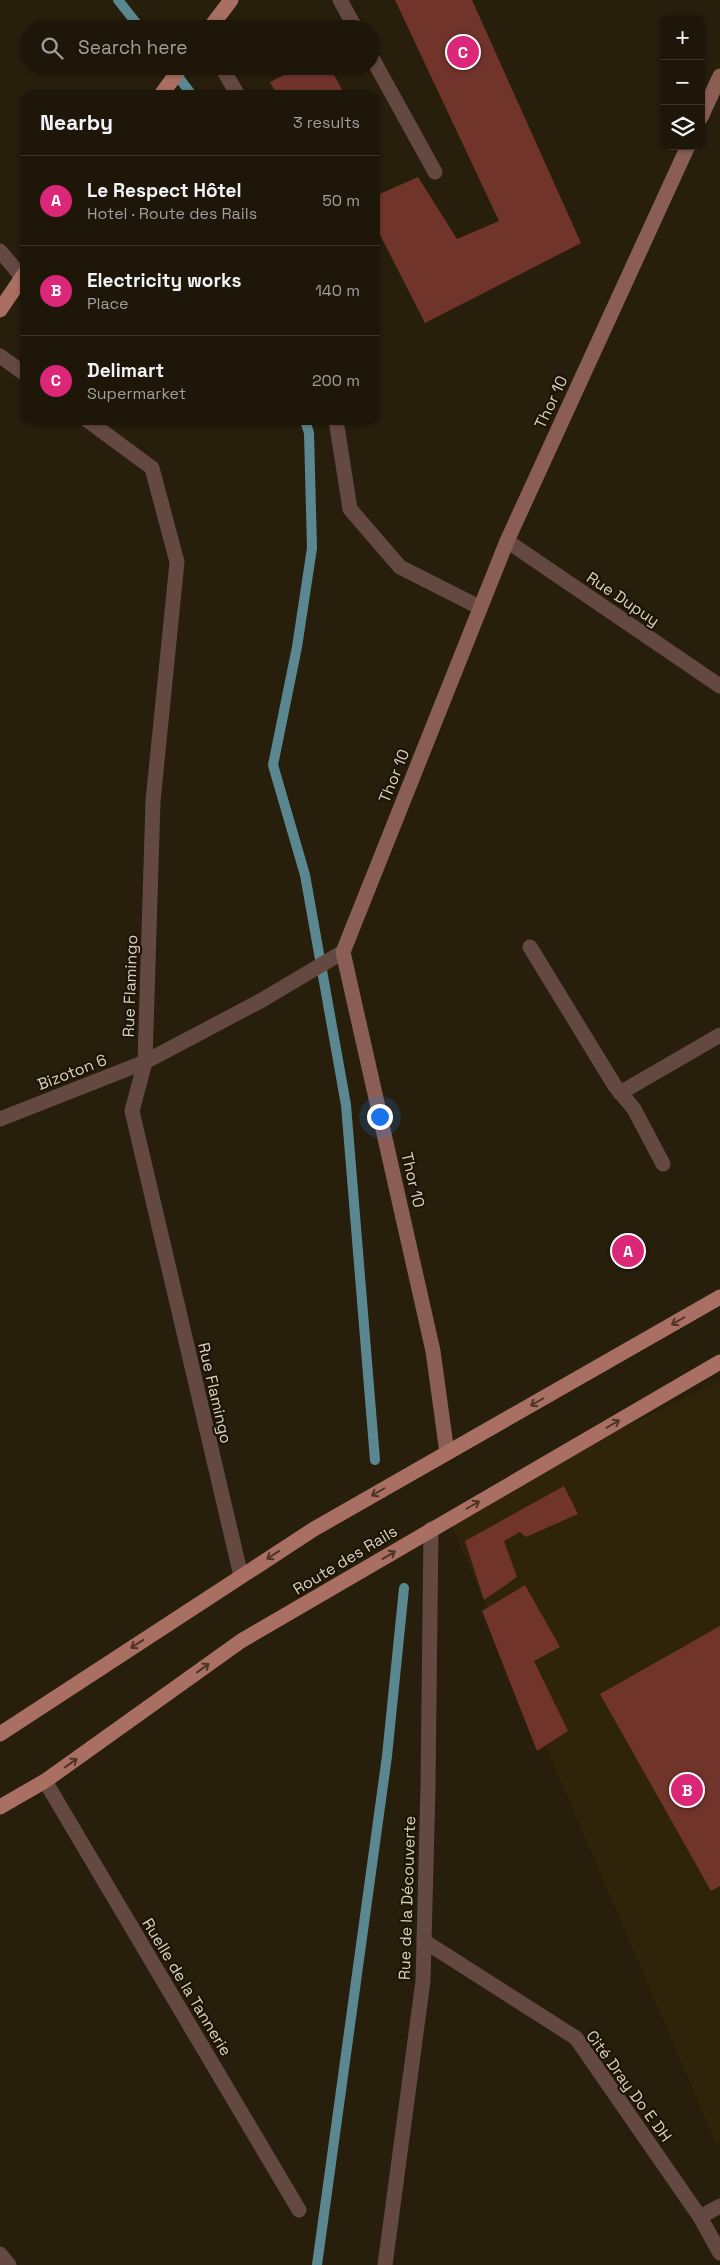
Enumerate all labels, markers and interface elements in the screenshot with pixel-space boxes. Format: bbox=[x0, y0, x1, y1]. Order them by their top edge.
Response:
map controls bbox=[660, 15, 705, 150]
button: + bbox=[660, 15, 705, 60]
search box bbox=[20, 20, 380, 75]
pin: C bbox=[447, 33, 479, 71]
icon: search bbox=[38, 34, 66, 62]
text: Search here bbox=[78, 35, 188, 60]
button: − bbox=[660, 60, 705, 105]
button: layers bbox=[660, 105, 705, 150]
text: Nearby bbox=[40, 109, 113, 136]
text: 3 results bbox=[293, 112, 360, 133]
text: Le Respect Hôtel bbox=[87, 178, 242, 203]
text: A bbox=[51, 190, 61, 211]
text: 50 m bbox=[322, 190, 360, 211]
text: Hotel · Route des Rails bbox=[87, 203, 257, 224]
text: Electricity works bbox=[87, 268, 241, 293]
text: B bbox=[51, 280, 61, 301]
text: 140 m bbox=[315, 280, 360, 301]
text: Place bbox=[87, 293, 129, 314]
text: Delimart bbox=[87, 358, 164, 383]
text: C bbox=[51, 370, 61, 391]
text: 200 m bbox=[312, 370, 360, 391]
street label: Thor 10 bbox=[530, 372, 572, 432]
text: Supermarket bbox=[87, 383, 186, 404]
street label: Rue Dupuy bbox=[582, 567, 664, 631]
street label: Thor 10 bbox=[374, 746, 414, 806]
street label: Rue Flamingo bbox=[118, 934, 142, 1038]
street label: Bizoton 6 bbox=[34, 1049, 110, 1095]
your location bbox=[367, 1104, 393, 1130]
street label: Thor 10 bbox=[396, 1150, 430, 1210]
pin: A bbox=[612, 1232, 644, 1270]
one-way arrow bbox=[671, 1317, 685, 1327]
street label: Rue Flamingo bbox=[193, 1341, 237, 1445]
one-way arrow bbox=[529, 1397, 544, 1407]
one-way arrow bbox=[606, 1418, 620, 1428]
one-way arrow bbox=[372, 1488, 386, 1498]
one-way arrow bbox=[465, 1500, 480, 1510]
street label: Route des Rails bbox=[289, 1521, 401, 1599]
one-way arrow bbox=[266, 1550, 280, 1561]
one-way arrow bbox=[381, 1550, 395, 1560]
one-way arrow bbox=[130, 1639, 144, 1649]
one-way arrow bbox=[196, 1663, 209, 1674]
one-way arrow bbox=[64, 1758, 78, 1768]
pin: B bbox=[671, 1771, 703, 1809]
street label: Rue de la Découverte bbox=[394, 1816, 420, 1980]
street label: Ruelle de la Tannerie bbox=[138, 1914, 236, 2060]
street label: Cité Dray Do E DH bbox=[581, 2026, 677, 2146]

